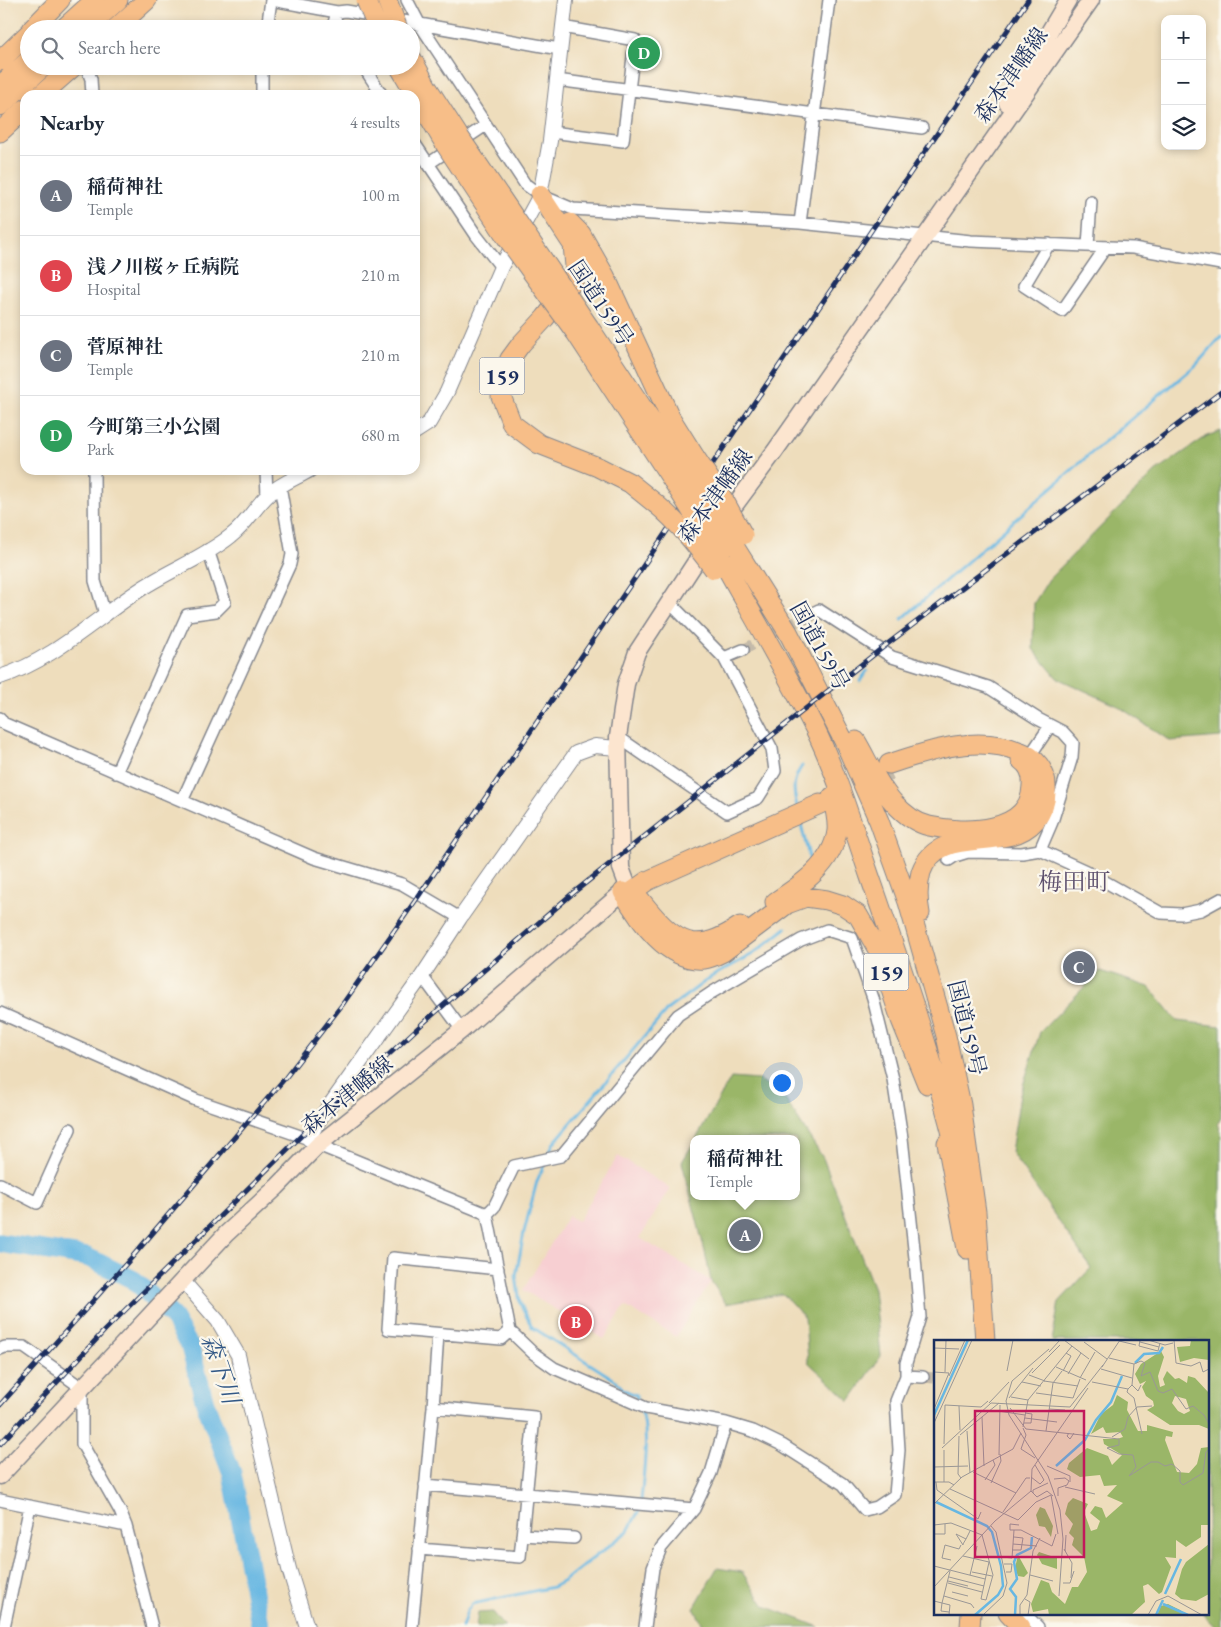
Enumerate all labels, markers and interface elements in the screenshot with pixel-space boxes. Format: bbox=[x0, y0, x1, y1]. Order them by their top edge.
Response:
map controls bbox=[1161, 15, 1206, 150]
button: + bbox=[1161, 15, 1206, 60]
search box bbox=[20, 20, 420, 75]
street label: 森本津幡線 bbox=[968, 22, 1054, 128]
icon: search bbox=[38, 34, 66, 62]
pin: D bbox=[628, 34, 660, 72]
text: Search here bbox=[78, 35, 160, 60]
button: − bbox=[1161, 60, 1206, 105]
button: layers bbox=[1161, 105, 1206, 150]
text: Nearby bbox=[40, 109, 104, 136]
text: 4 results bbox=[350, 112, 400, 133]
text: 稲荷神社 bbox=[87, 174, 163, 199]
text: A bbox=[50, 185, 62, 206]
text: 100 m bbox=[361, 185, 400, 206]
text: Temple bbox=[87, 199, 133, 220]
text: 浅ノ川桜ヶ丘病院 bbox=[87, 254, 239, 279]
street label: 国道159号 bbox=[562, 254, 640, 352]
text: B bbox=[51, 265, 61, 286]
text: 210 m bbox=[361, 265, 400, 286]
text: Hospital bbox=[87, 279, 141, 300]
text: 菅原神社 bbox=[87, 334, 163, 359]
text: C bbox=[50, 345, 62, 366]
text: 210 m bbox=[361, 345, 400, 366]
road number: 159 bbox=[480, 358, 524, 394]
text: Temple bbox=[87, 359, 133, 380]
text: 今町第三小公園 bbox=[87, 414, 220, 439]
text: D bbox=[50, 425, 62, 446]
text: 680 m bbox=[361, 425, 400, 446]
text: Park bbox=[87, 439, 114, 460]
street label: 森本津幡線 bbox=[671, 443, 759, 549]
street label: 国道159号 bbox=[784, 596, 856, 696]
district label: 梅田町 bbox=[1038, 866, 1110, 897]
pin: C bbox=[1063, 948, 1095, 986]
road number: 159 bbox=[864, 954, 908, 990]
street label: 国道159号 bbox=[941, 977, 993, 1079]
street label: 森本津幡線 bbox=[295, 1049, 399, 1141]
your location bbox=[769, 1070, 795, 1096]
popup bbox=[690, 1135, 800, 1200]
text: 稲荷神社 bbox=[707, 1146, 783, 1171]
text: Temple bbox=[707, 1171, 753, 1192]
pin: A bbox=[729, 1216, 761, 1254]
pin: B bbox=[560, 1303, 592, 1341]
water label: 森下川 bbox=[195, 1330, 248, 1411]
inset map bbox=[934, 1340, 1208, 1614]

